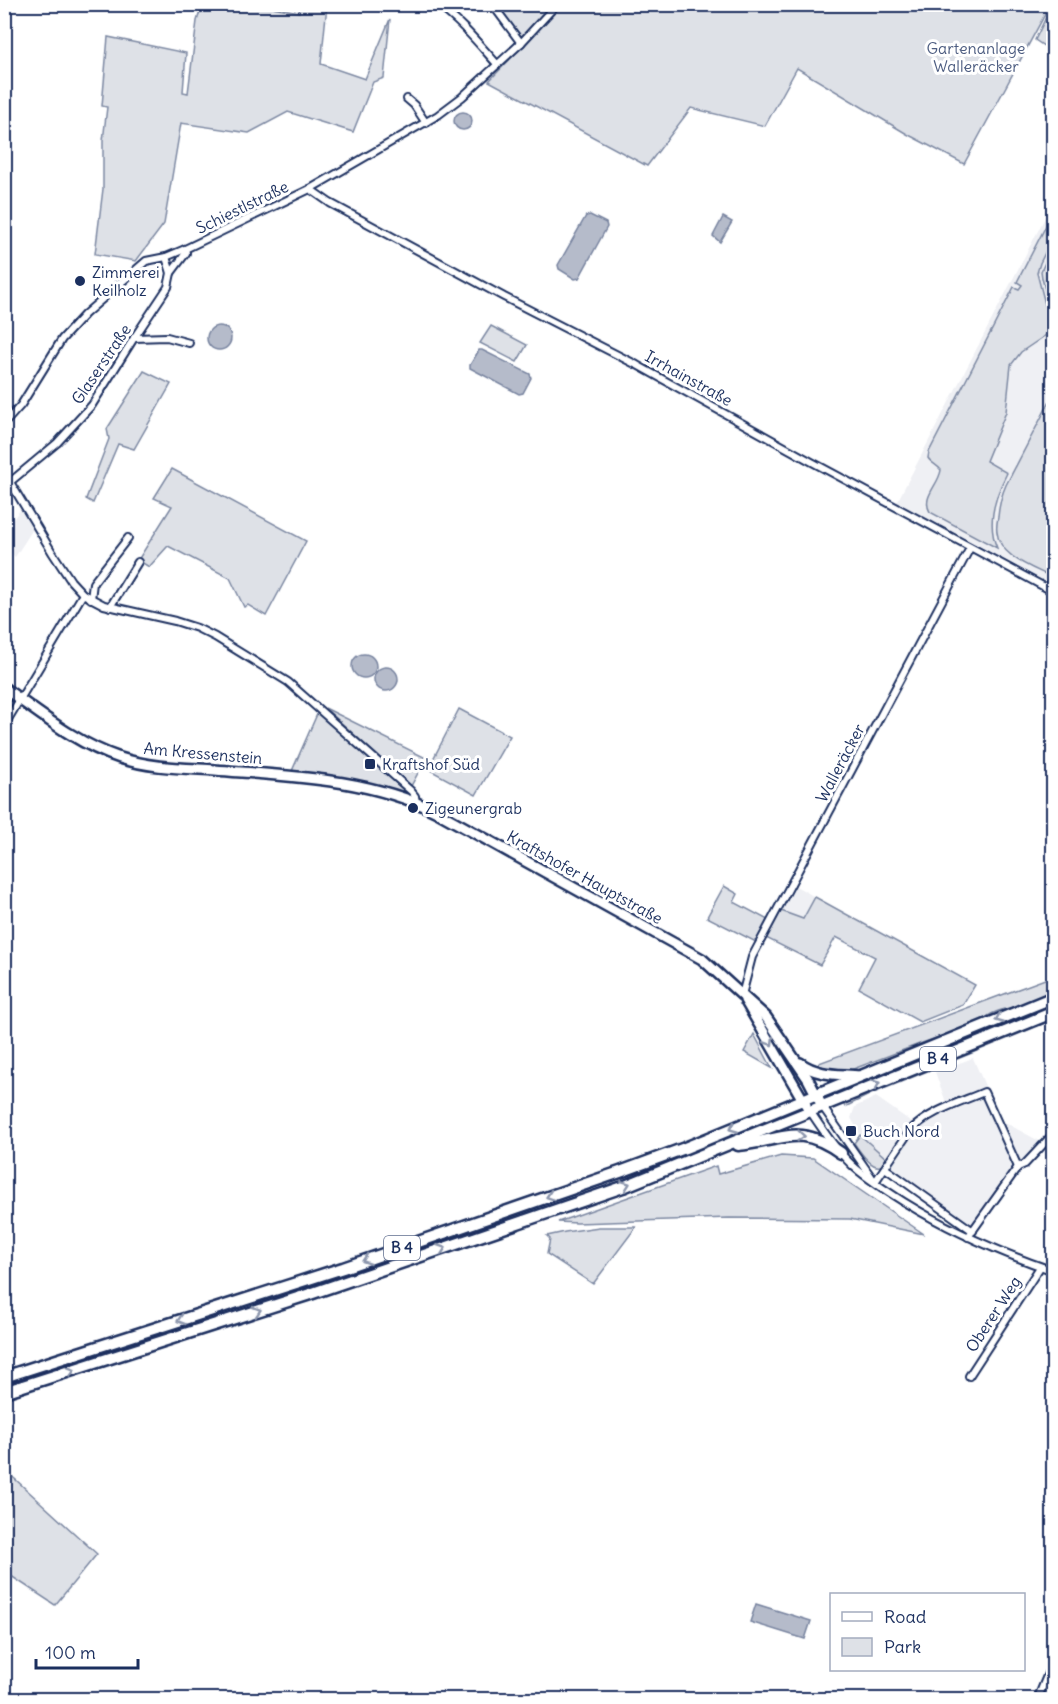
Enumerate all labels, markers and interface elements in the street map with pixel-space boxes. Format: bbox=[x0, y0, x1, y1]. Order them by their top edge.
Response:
park label: Gartenanlage Walleräcker bbox=[927, 38, 1025, 76]
street label: Schiestlstraße bbox=[193, 176, 291, 238]
place label: Zimmerei Keilholz bbox=[92, 262, 160, 300]
marker: Zimmerei Keilholz bbox=[73, 274, 87, 288]
street label: Glaserstraße bbox=[67, 320, 135, 408]
street label: Irrhainstraße bbox=[642, 346, 736, 410]
street label: Walleräcker bbox=[811, 720, 869, 806]
street label: Am Kressenstein bbox=[143, 738, 263, 768]
place label: Kraftshof Süd bbox=[382, 754, 480, 774]
marker: Kraftshof Süd bbox=[363, 757, 377, 771]
place label: Zigeunergrab bbox=[425, 798, 522, 818]
marker: Zigeunergrab bbox=[406, 801, 420, 815]
street label: Kraftshofer Hauptstraße bbox=[504, 826, 666, 928]
one-way arrow bbox=[995, 1012, 1006, 1024]
one-way arrow bbox=[762, 1036, 774, 1046]
road number: B 4 bbox=[920, 1047, 956, 1071]
one-way arrow bbox=[870, 1079, 881, 1091]
one-way arrow bbox=[728, 1121, 739, 1133]
place label: Buch Nord bbox=[863, 1121, 940, 1141]
marker: Buch Nord bbox=[844, 1124, 858, 1138]
one-way arrow bbox=[796, 1129, 805, 1142]
one-way arrow bbox=[620, 1180, 631, 1193]
one-way arrow bbox=[545, 1189, 556, 1202]
road number: B 4 bbox=[384, 1236, 420, 1260]
one-way arrow bbox=[436, 1244, 447, 1257]
one-way arrow bbox=[361, 1253, 372, 1266]
street label: Oberer Weg bbox=[961, 1272, 1025, 1356]
one-way arrow bbox=[251, 1306, 262, 1318]
one-way arrow bbox=[176, 1313, 187, 1326]
one-way arrow bbox=[65, 1366, 76, 1378]
legend bbox=[830, 1593, 1025, 1671]
text: Road bbox=[884, 1605, 927, 1628]
scale bar bbox=[36, 1632, 138, 1670]
text: Park bbox=[884, 1635, 921, 1658]
text: 100 m bbox=[45, 1641, 96, 1664]

